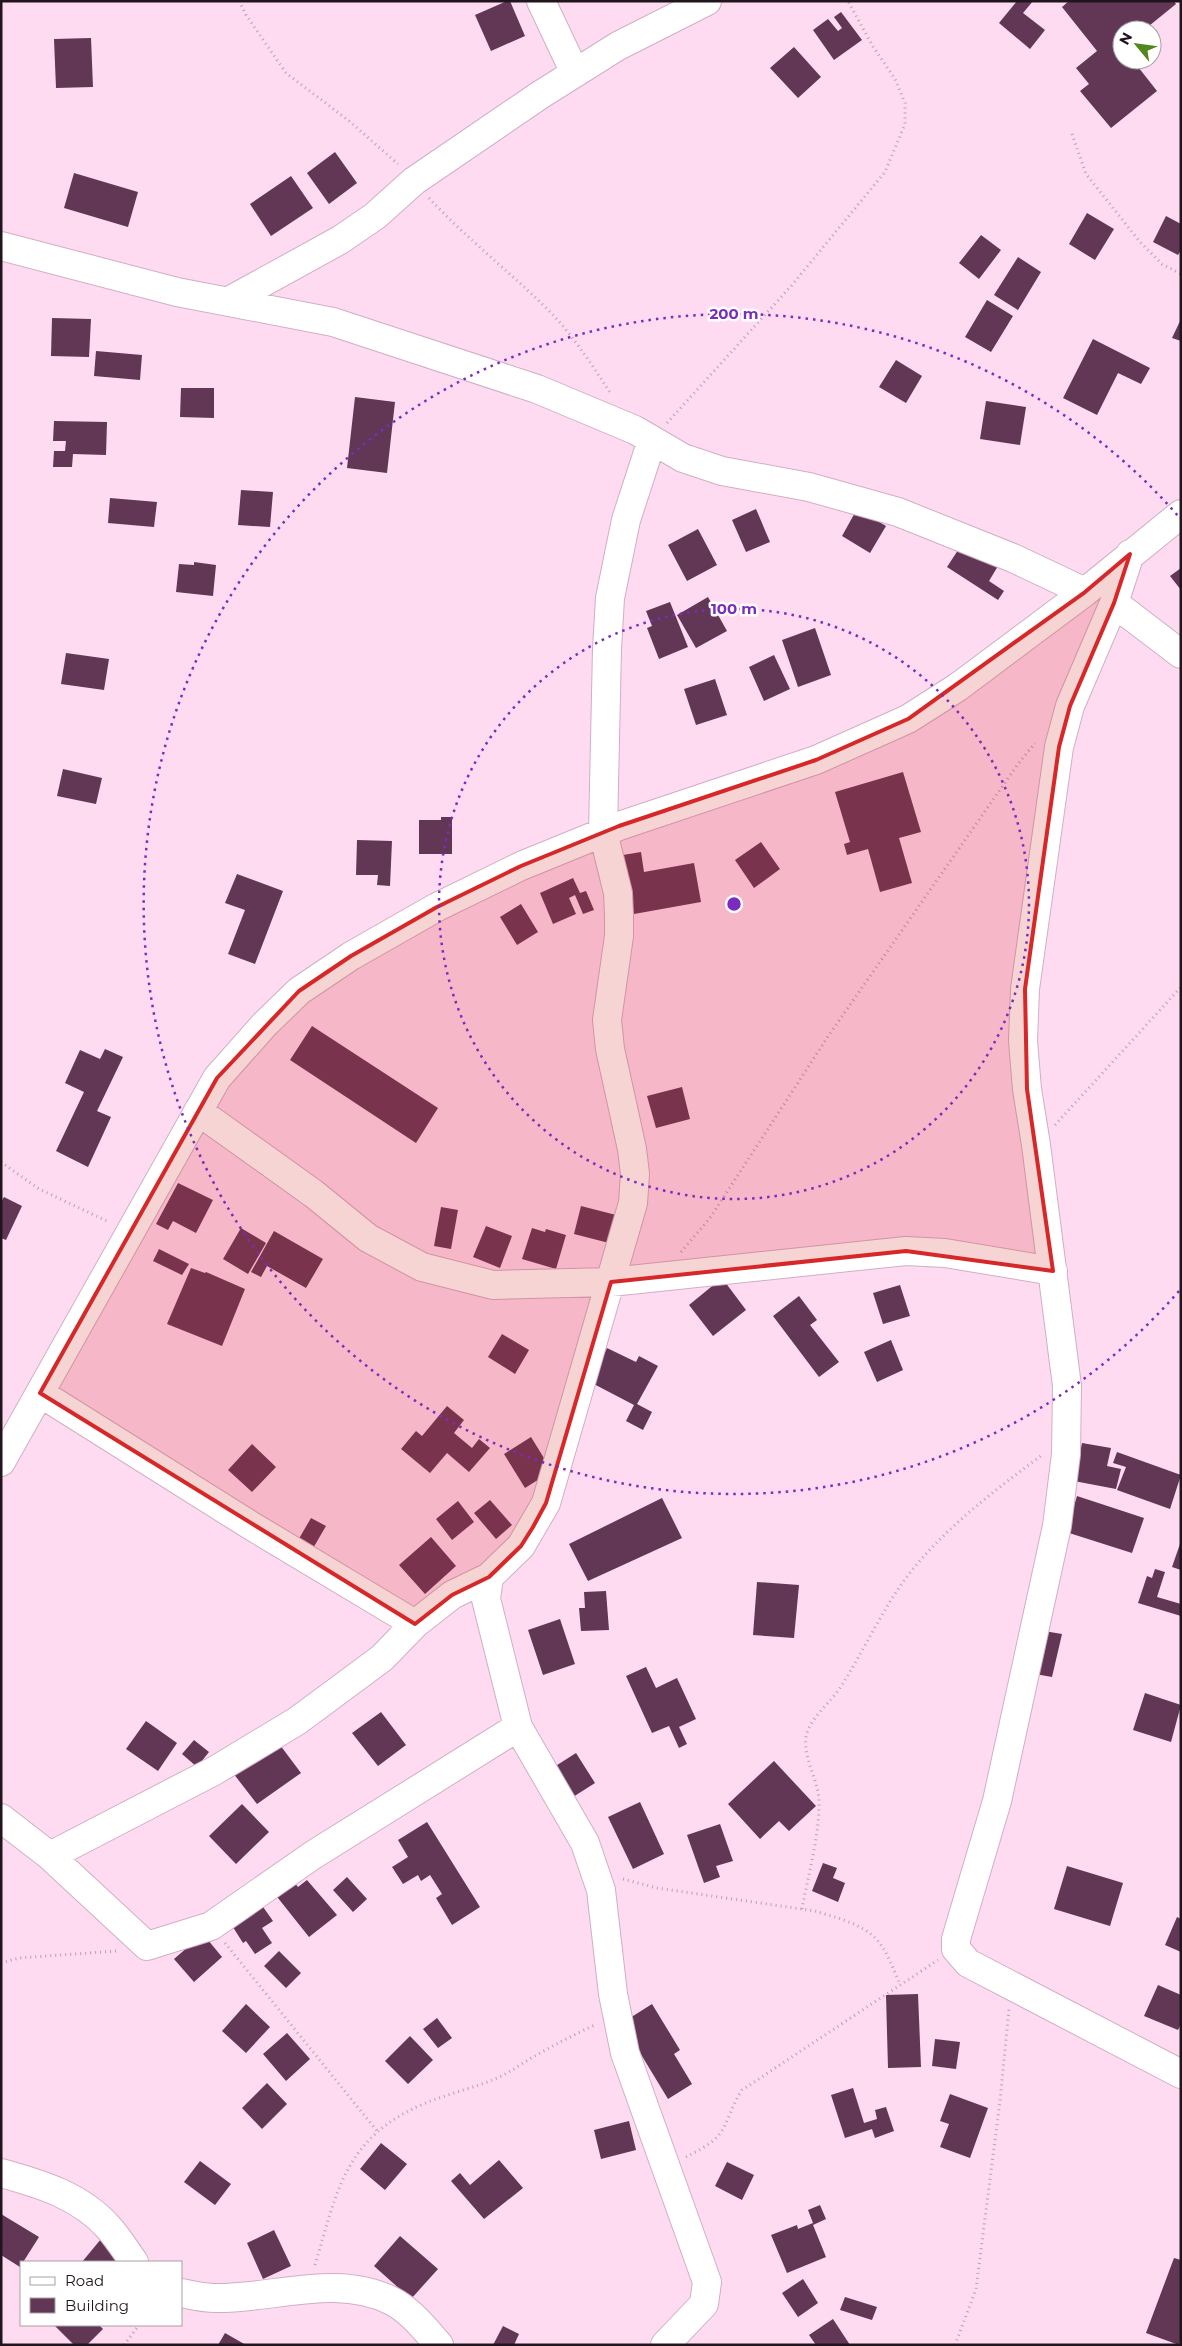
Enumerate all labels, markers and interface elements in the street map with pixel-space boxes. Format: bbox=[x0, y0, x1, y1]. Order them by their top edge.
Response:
north arrow bbox=[1112, 20, 1162, 70]
text: N bbox=[1115, 29, 1136, 48]
text: 200 m bbox=[709, 304, 759, 323]
text: 100 m bbox=[711, 599, 757, 618]
centre of rings bbox=[725, 895, 743, 913]
legend bbox=[20, 2261, 182, 2326]
text: Road bbox=[65, 2271, 104, 2290]
text: Building bbox=[65, 2296, 129, 2315]

